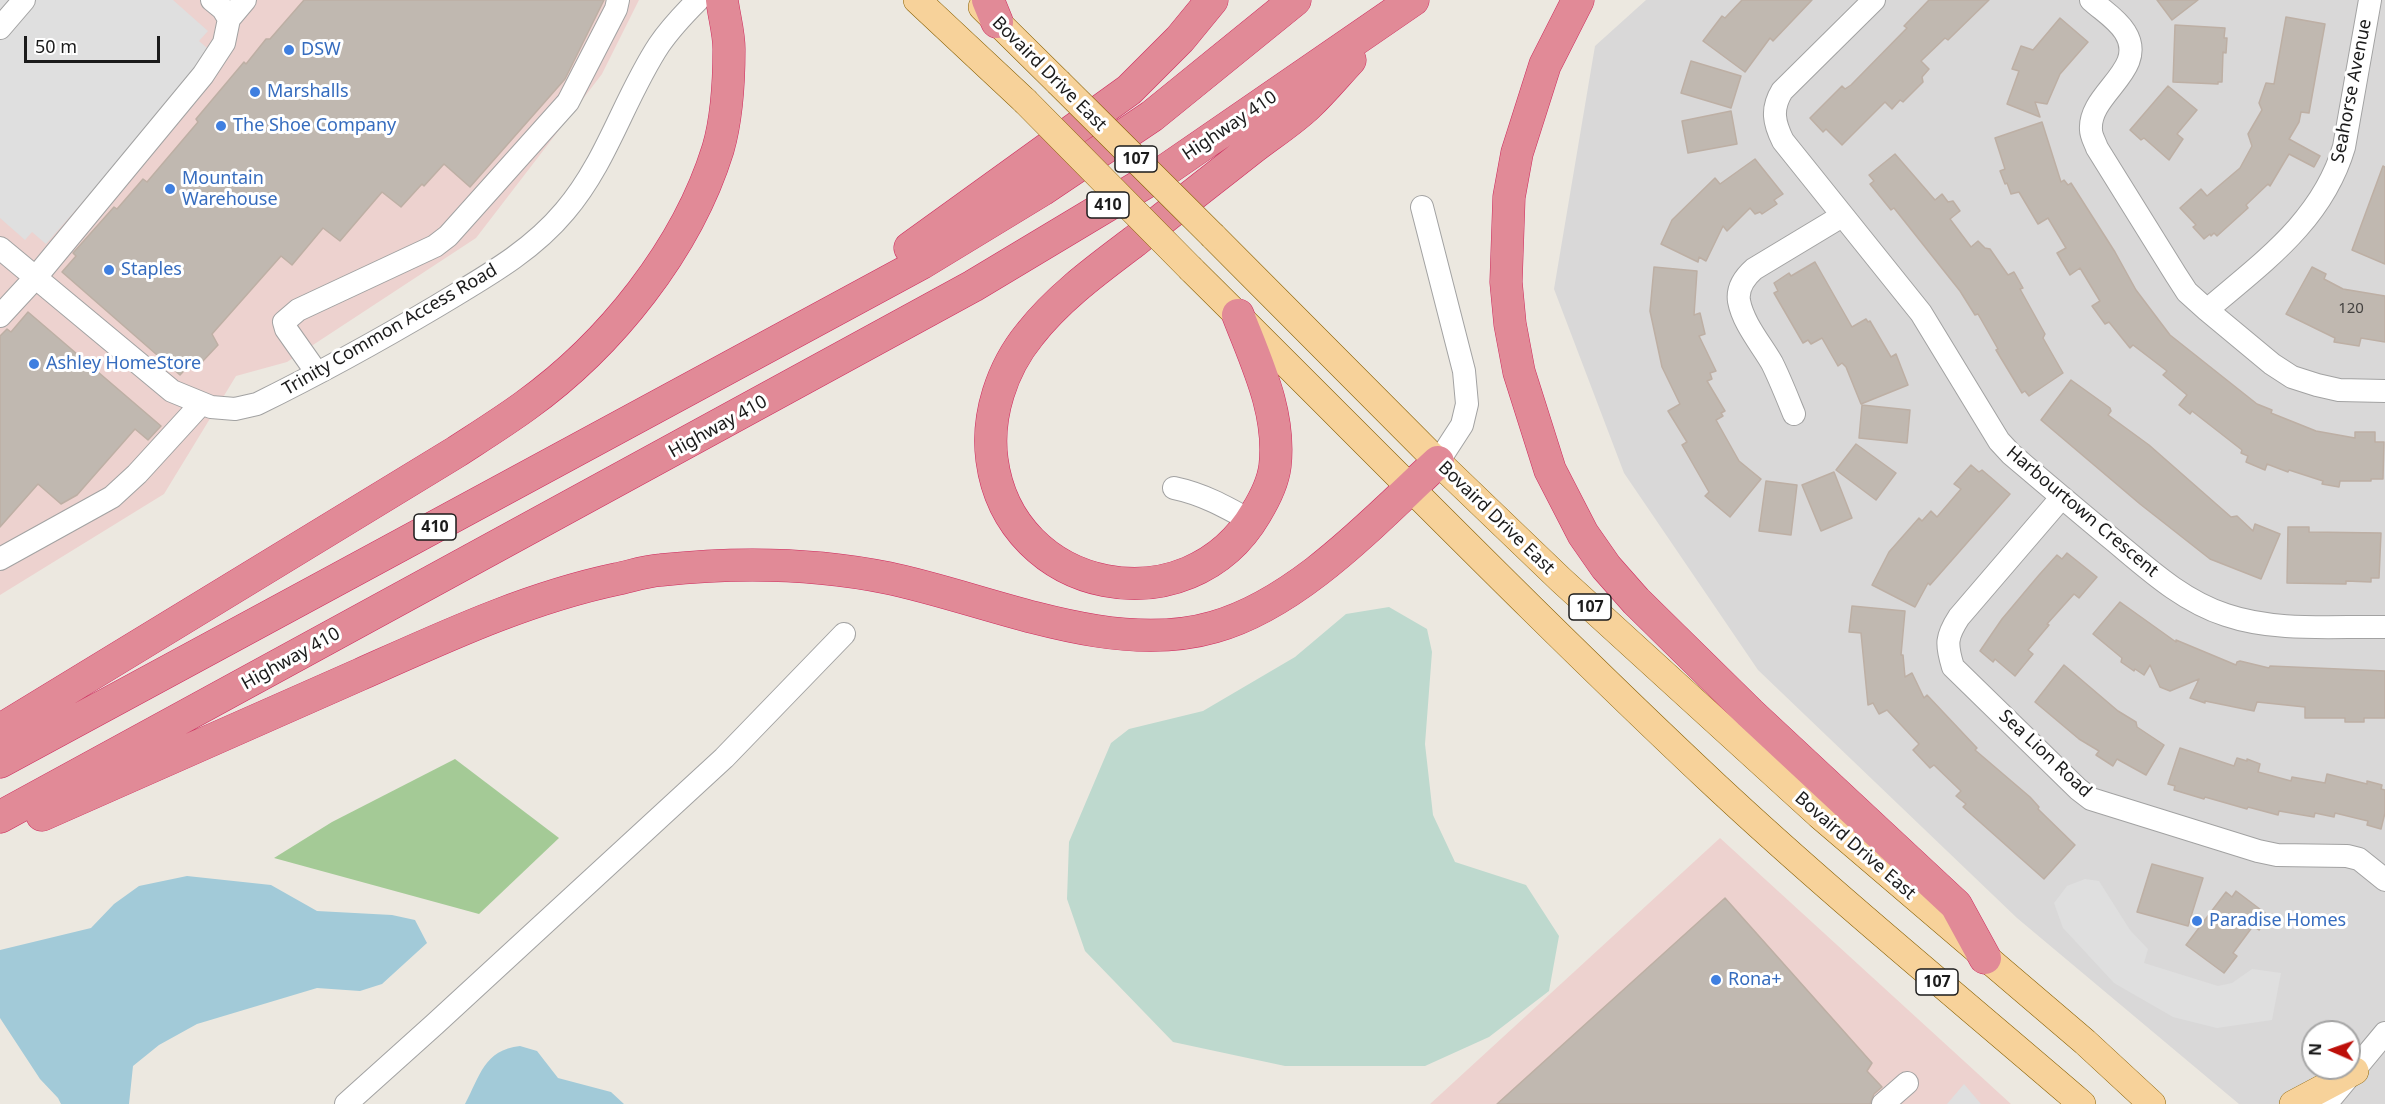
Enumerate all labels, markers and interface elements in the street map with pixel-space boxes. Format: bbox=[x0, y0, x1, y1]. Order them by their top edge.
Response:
street label: Bovaird Drive East bbox=[987, 12, 1111, 136]
street label: Seahorse Avenue bbox=[2327, 17, 2377, 165]
scale bar bbox=[27, 24, 164, 62]
text: 50 m bbox=[35, 34, 77, 58]
place label: DSW bbox=[301, 39, 341, 61]
marker: DSW bbox=[282, 43, 296, 57]
place label: Marshalls bbox=[267, 81, 349, 103]
marker: Marshalls bbox=[248, 85, 262, 99]
street label: Highway 410 bbox=[1179, 87, 1281, 165]
place label: The Shoe Company bbox=[233, 115, 396, 137]
marker: The Shoe Company bbox=[214, 119, 228, 133]
road number: 107 bbox=[1115, 146, 1157, 172]
place label: Mountain Warehouse bbox=[182, 168, 278, 210]
marker: Mountain Warehouse bbox=[163, 182, 177, 196]
road number: 410 bbox=[1087, 192, 1129, 218]
place label: Staples bbox=[121, 259, 182, 281]
street label: Trinity Common Access Road bbox=[279, 260, 501, 400]
marker: Staples bbox=[102, 263, 116, 277]
house number: 120 bbox=[2338, 300, 2364, 318]
place label: Ashley HomeStore bbox=[46, 353, 201, 375]
marker: Ashley HomeStore bbox=[27, 357, 41, 371]
street label: Highway 410 bbox=[665, 391, 771, 463]
street label: Harbourtown Crescent bbox=[2002, 442, 2162, 582]
street label: Bovaird Drive East bbox=[1433, 457, 1559, 579]
road number: 410 bbox=[414, 514, 456, 540]
road number: 107 bbox=[1569, 594, 1611, 620]
street label: Highway 410 bbox=[238, 623, 344, 695]
street label: Sea Lion Road bbox=[1994, 706, 2096, 802]
street label: Bovaird Drive East bbox=[1790, 788, 1920, 904]
place label: Paradise Homes bbox=[2209, 910, 2346, 932]
marker: Paradise Homes bbox=[2190, 914, 2204, 928]
place label: Rona+ bbox=[1728, 969, 1782, 991]
road number: 107 bbox=[1916, 969, 1958, 995]
marker: Rona+ bbox=[1709, 973, 1723, 987]
north arrow bbox=[2301, 1020, 2361, 1080]
text: N bbox=[2304, 1043, 2326, 1056]

